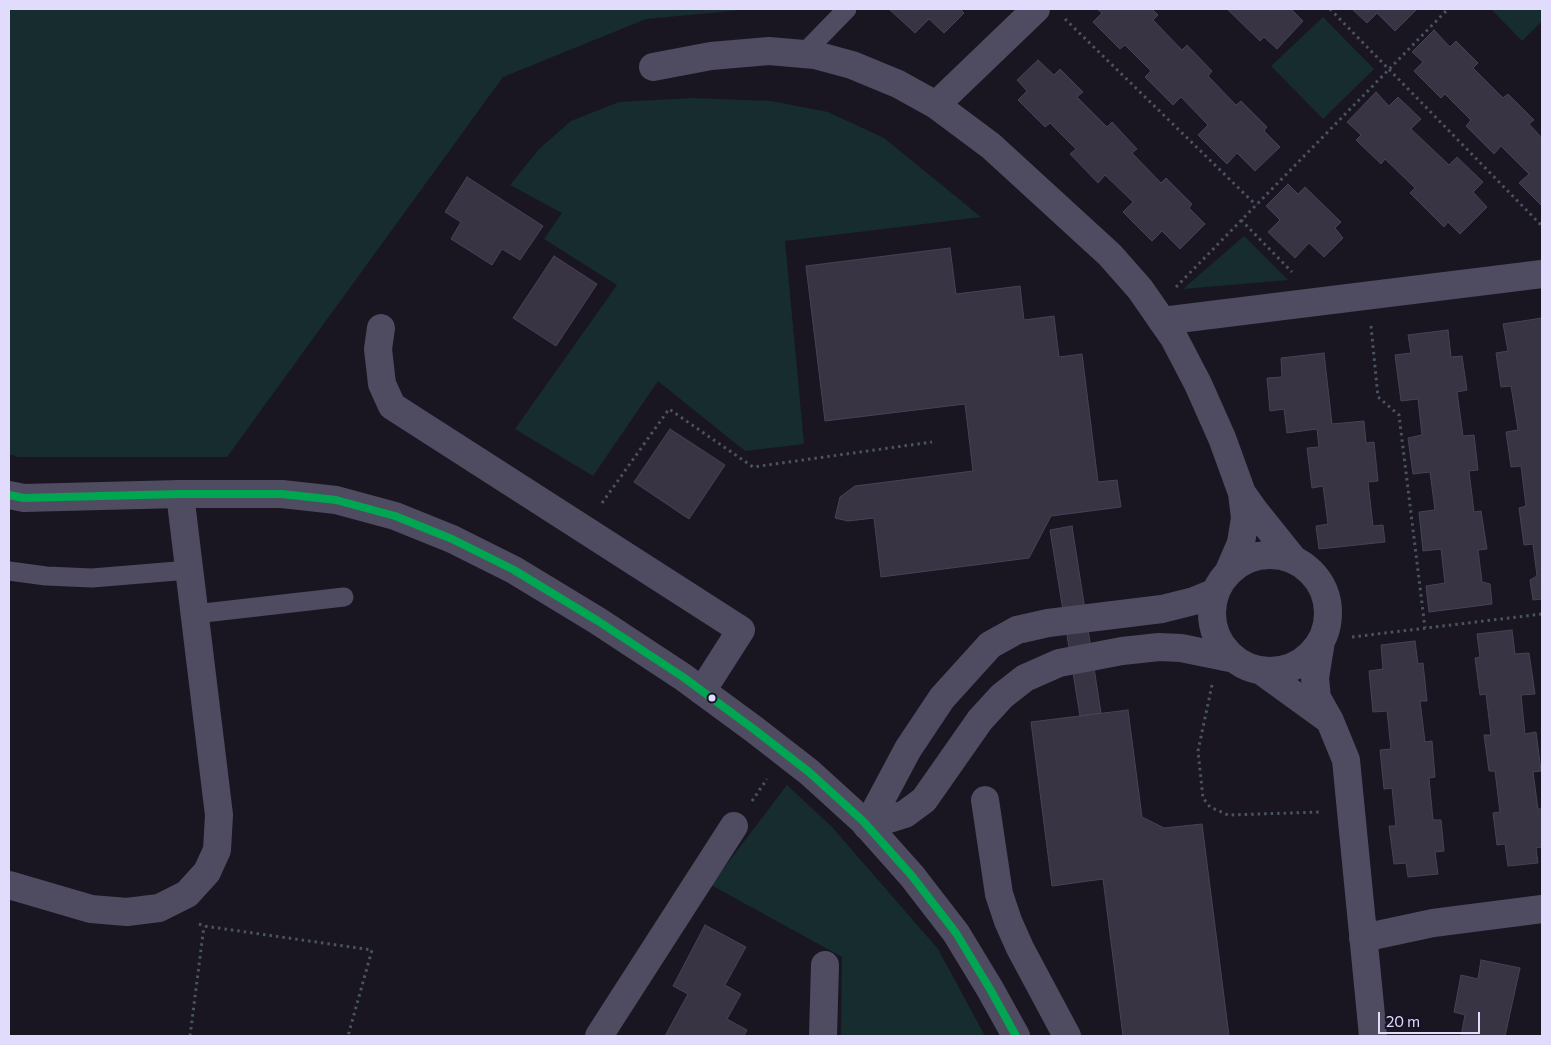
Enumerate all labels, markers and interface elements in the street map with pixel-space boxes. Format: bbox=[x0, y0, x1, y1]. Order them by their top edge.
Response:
unlabelled marker bbox=[707, 693, 717, 703]
scale bar bbox=[1381, 1002, 1484, 1034]
text: 20 m bbox=[1386, 1012, 1420, 1030]

